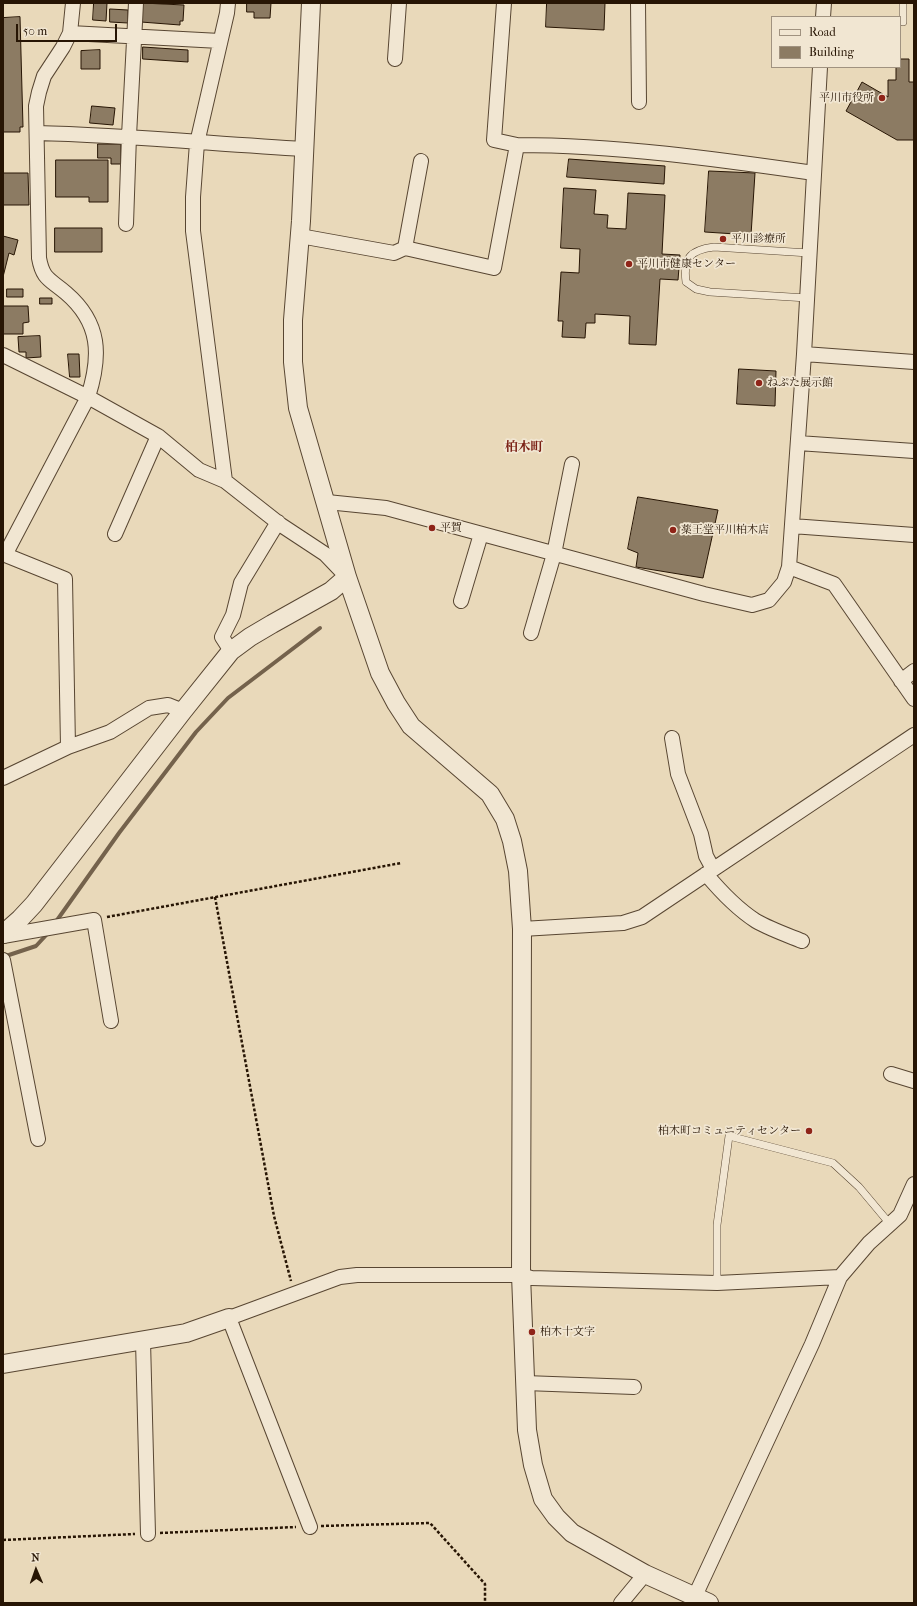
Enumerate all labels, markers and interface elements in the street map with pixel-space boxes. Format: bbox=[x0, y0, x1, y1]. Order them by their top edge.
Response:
scale bar bbox=[18, 16, 119, 42]
legend bbox=[771, 16, 901, 68]
text: 50 m bbox=[23, 24, 47, 38]
text: Road bbox=[809, 25, 836, 39]
text: Building bbox=[809, 45, 854, 59]
place label: 平川市役所 bbox=[819, 91, 874, 105]
marker: 平川市役所 bbox=[877, 93, 887, 103]
place label: 平川診療所 bbox=[731, 232, 786, 246]
marker: 平川診療所 bbox=[718, 234, 728, 244]
place label: 平川市健康センター bbox=[637, 257, 736, 271]
marker: 平川市健康センター bbox=[624, 259, 634, 269]
place label: ねぷた展示館 bbox=[767, 376, 833, 390]
marker: ねぷた展示館 bbox=[754, 378, 764, 388]
district label: 柏木町 bbox=[505, 440, 543, 456]
place label: 平賀 bbox=[440, 521, 462, 535]
marker: 平賀 bbox=[427, 523, 437, 533]
place label: 薬王堂平川柏木店 bbox=[681, 523, 769, 537]
marker: 薬王堂平川柏木店 bbox=[668, 525, 678, 535]
place label: 柏木町コミュニティセンター bbox=[658, 1124, 801, 1138]
marker: 柏木町コミュニティセンター bbox=[804, 1126, 814, 1136]
place label: 柏木十文字 bbox=[540, 1325, 595, 1339]
marker: 柏木十文字 bbox=[527, 1327, 537, 1337]
north arrow bbox=[16, 1550, 56, 1590]
text: N bbox=[31, 1551, 40, 1564]

